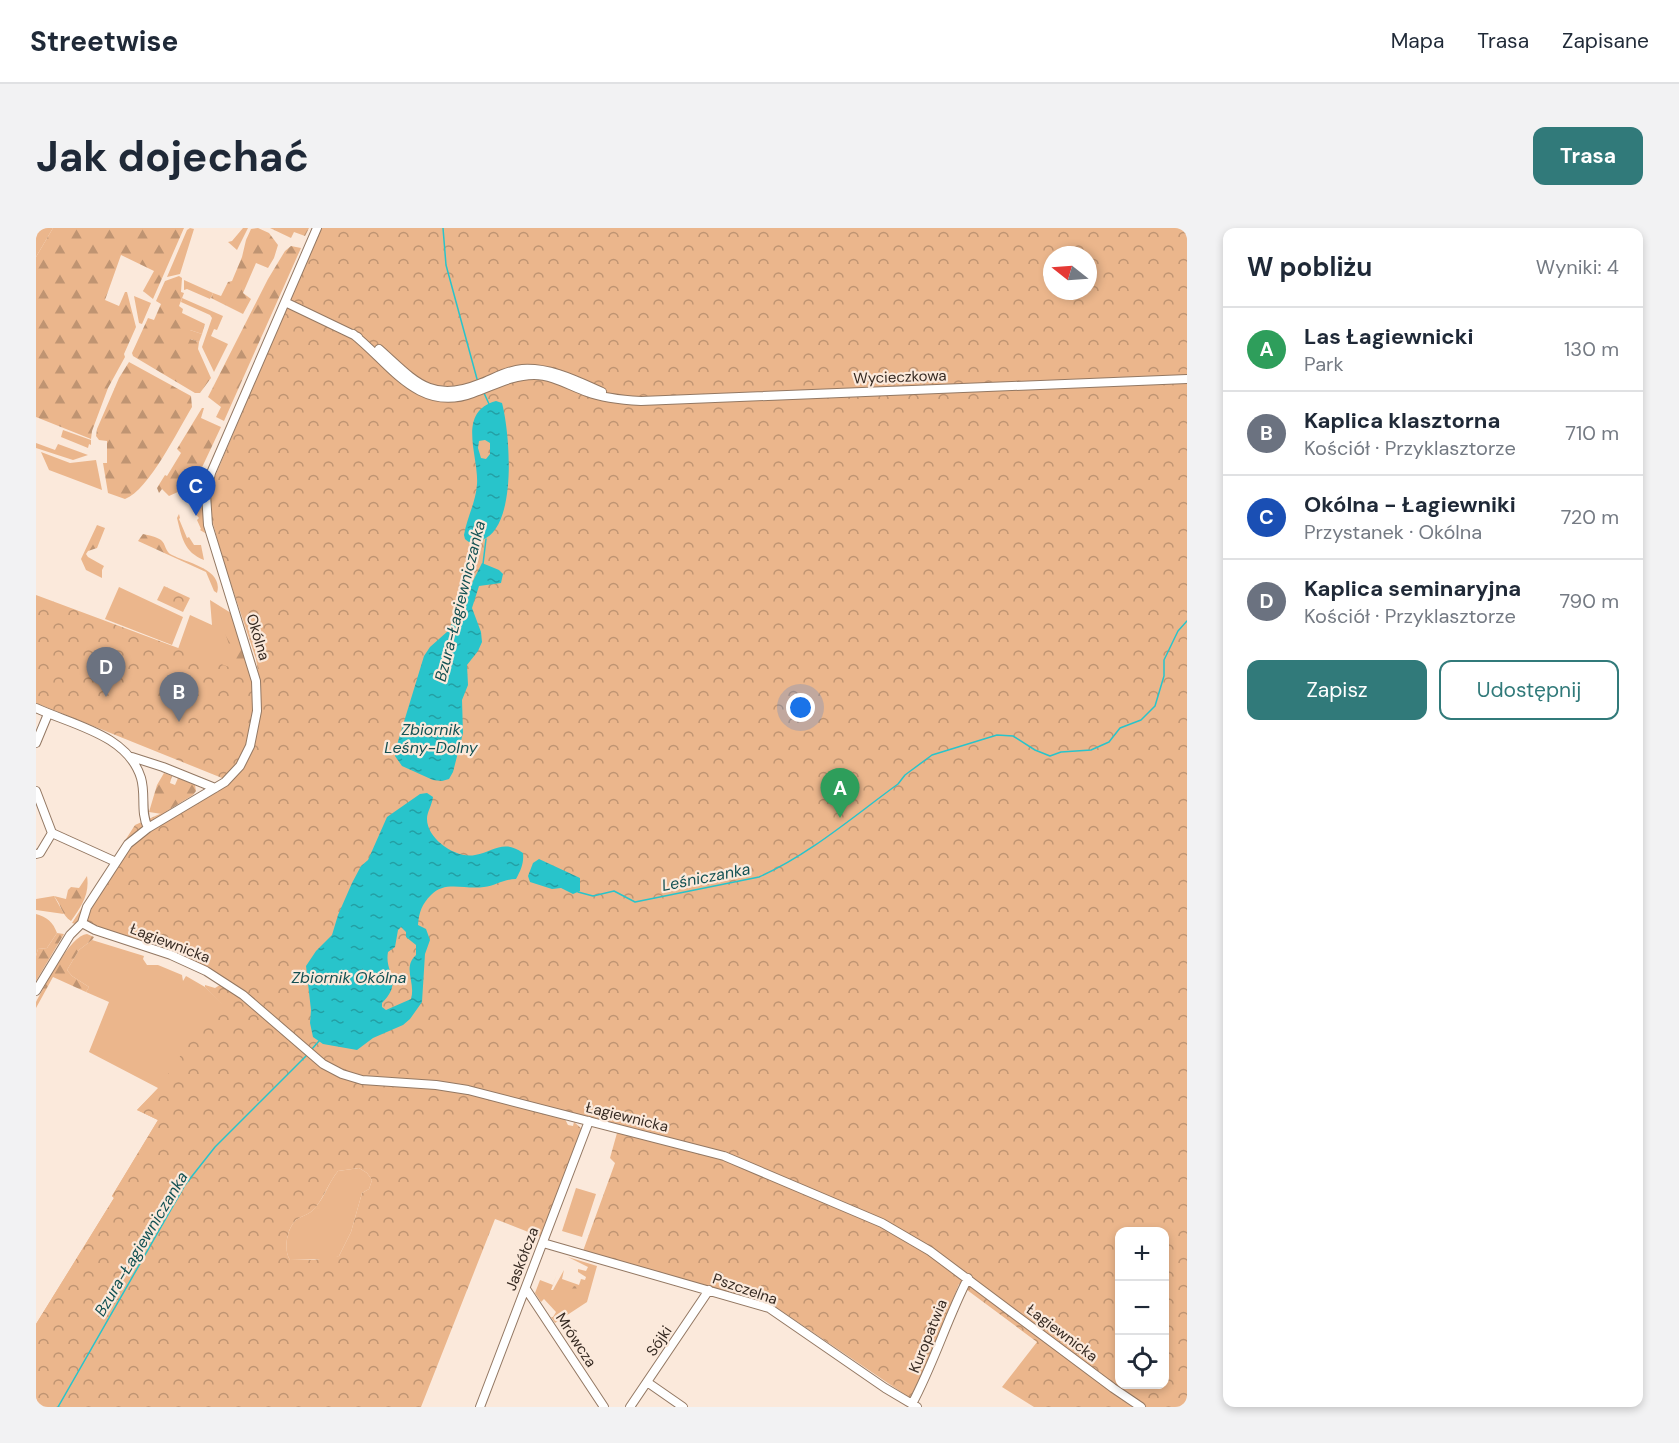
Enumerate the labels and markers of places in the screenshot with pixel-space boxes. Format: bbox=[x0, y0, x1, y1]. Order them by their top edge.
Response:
pin: C bbox=[176, 466, 216, 516]
pin: D bbox=[86, 648, 126, 697]
pin: B bbox=[160, 672, 198, 722]
pin: A bbox=[820, 768, 860, 818]

